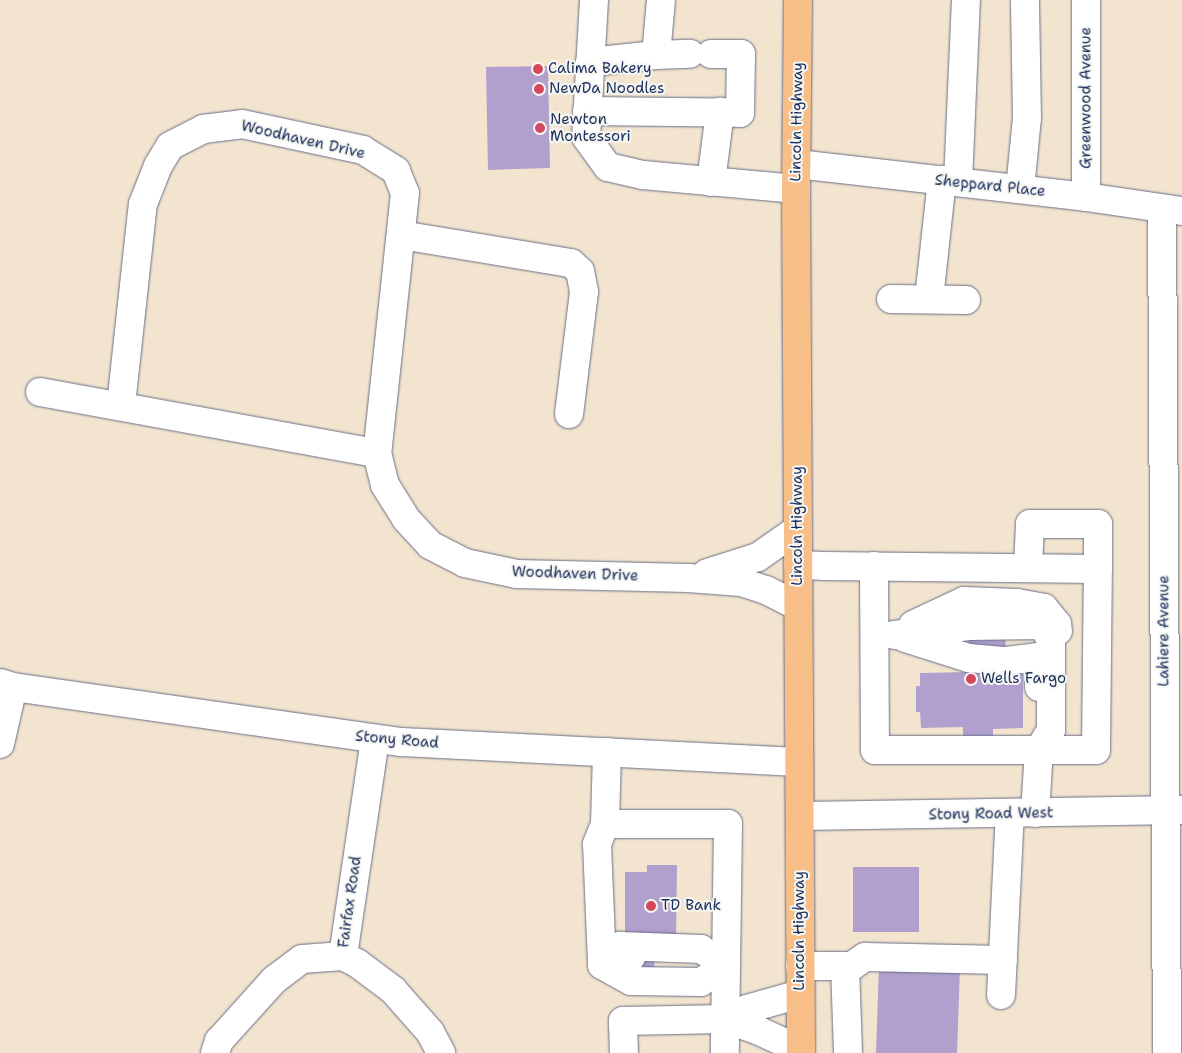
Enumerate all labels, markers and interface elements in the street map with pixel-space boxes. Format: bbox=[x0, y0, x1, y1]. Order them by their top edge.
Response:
street label: Greenwood Avenue bbox=[1077, 27, 1095, 169]
place label: Calima Bakery bbox=[548, 60, 652, 78]
street label: Lincoln Highway bbox=[787, 62, 807, 182]
marker: Calima Bakery bbox=[532, 63, 544, 75]
place label: NewDa Noodles bbox=[549, 80, 665, 98]
marker: NewDa Noodles bbox=[533, 83, 545, 95]
place label: Newton Montessori bbox=[550, 110, 631, 145]
street label: Woodhaven Drive bbox=[239, 117, 367, 163]
marker: Newton Montessori bbox=[534, 122, 546, 134]
street label: Sheppard Place bbox=[934, 171, 1046, 201]
street label: Lincoln Highway bbox=[789, 466, 807, 586]
street label: Woodhaven Drive bbox=[511, 563, 639, 585]
street label: Lahiere Avenue bbox=[1155, 575, 1173, 687]
place label: Wells Fargo bbox=[981, 670, 1066, 688]
marker: Wells Fargo bbox=[965, 673, 977, 685]
street label: Stony Road bbox=[354, 727, 440, 753]
street label: Stony Road West bbox=[928, 804, 1054, 824]
street label: Fairfax Road bbox=[335, 855, 365, 949]
street label: Lincoln Highway bbox=[791, 871, 809, 991]
place label: TD Bank bbox=[661, 897, 721, 915]
marker: TD Bank bbox=[645, 900, 657, 912]

